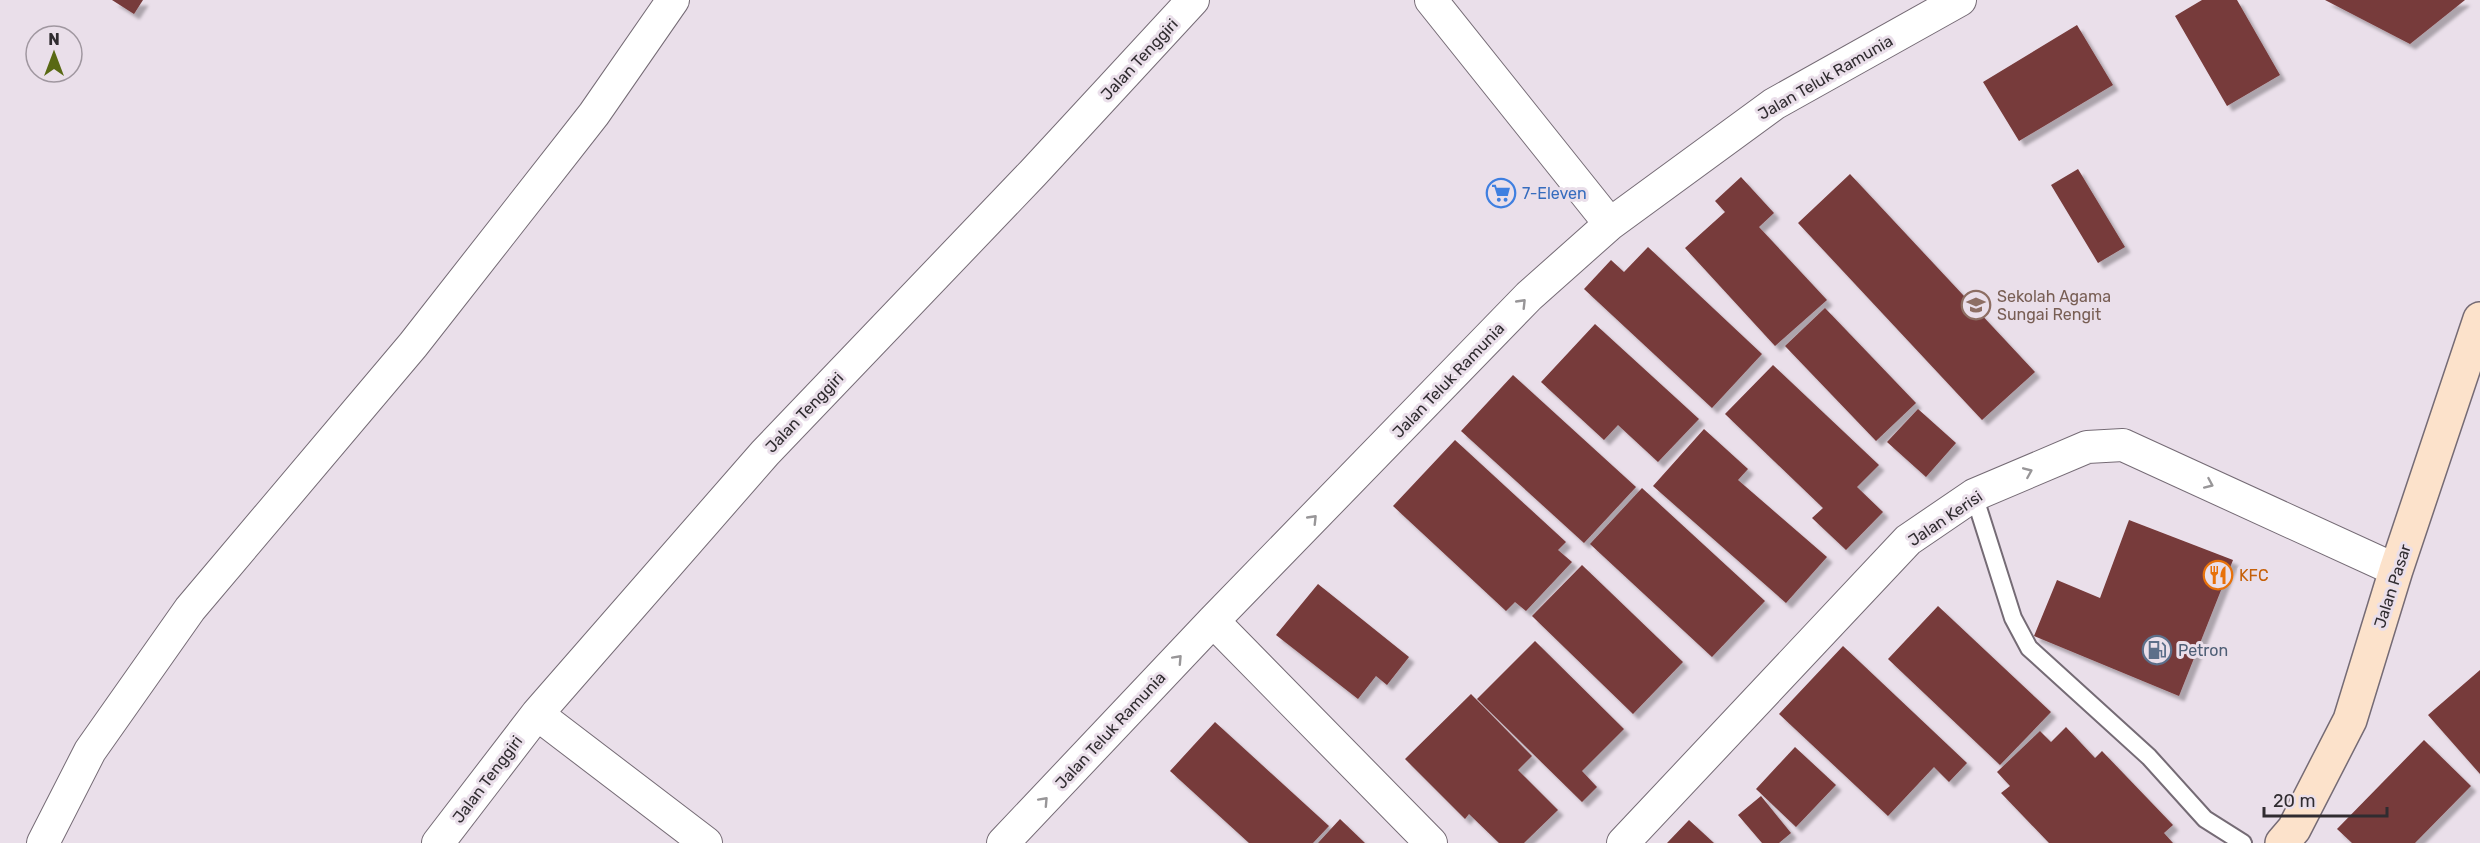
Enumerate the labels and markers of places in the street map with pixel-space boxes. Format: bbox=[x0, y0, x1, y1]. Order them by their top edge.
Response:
supermarket icon: 7-Eleven bbox=[1485, 177, 1517, 209]
place label: 7-Eleven bbox=[1522, 184, 1587, 203]
place label: Sekolah Agama Sungai Rengit bbox=[1997, 287, 2111, 324]
school or university icon: Sekolah Agama Sungai Rengit bbox=[1960, 289, 1992, 321]
restaurant icon: KFC bbox=[2202, 559, 2234, 591]
place label: KFC bbox=[2239, 566, 2269, 585]
fuel station icon: Petron bbox=[2141, 634, 2173, 666]
place label: Petron bbox=[2178, 641, 2228, 660]

